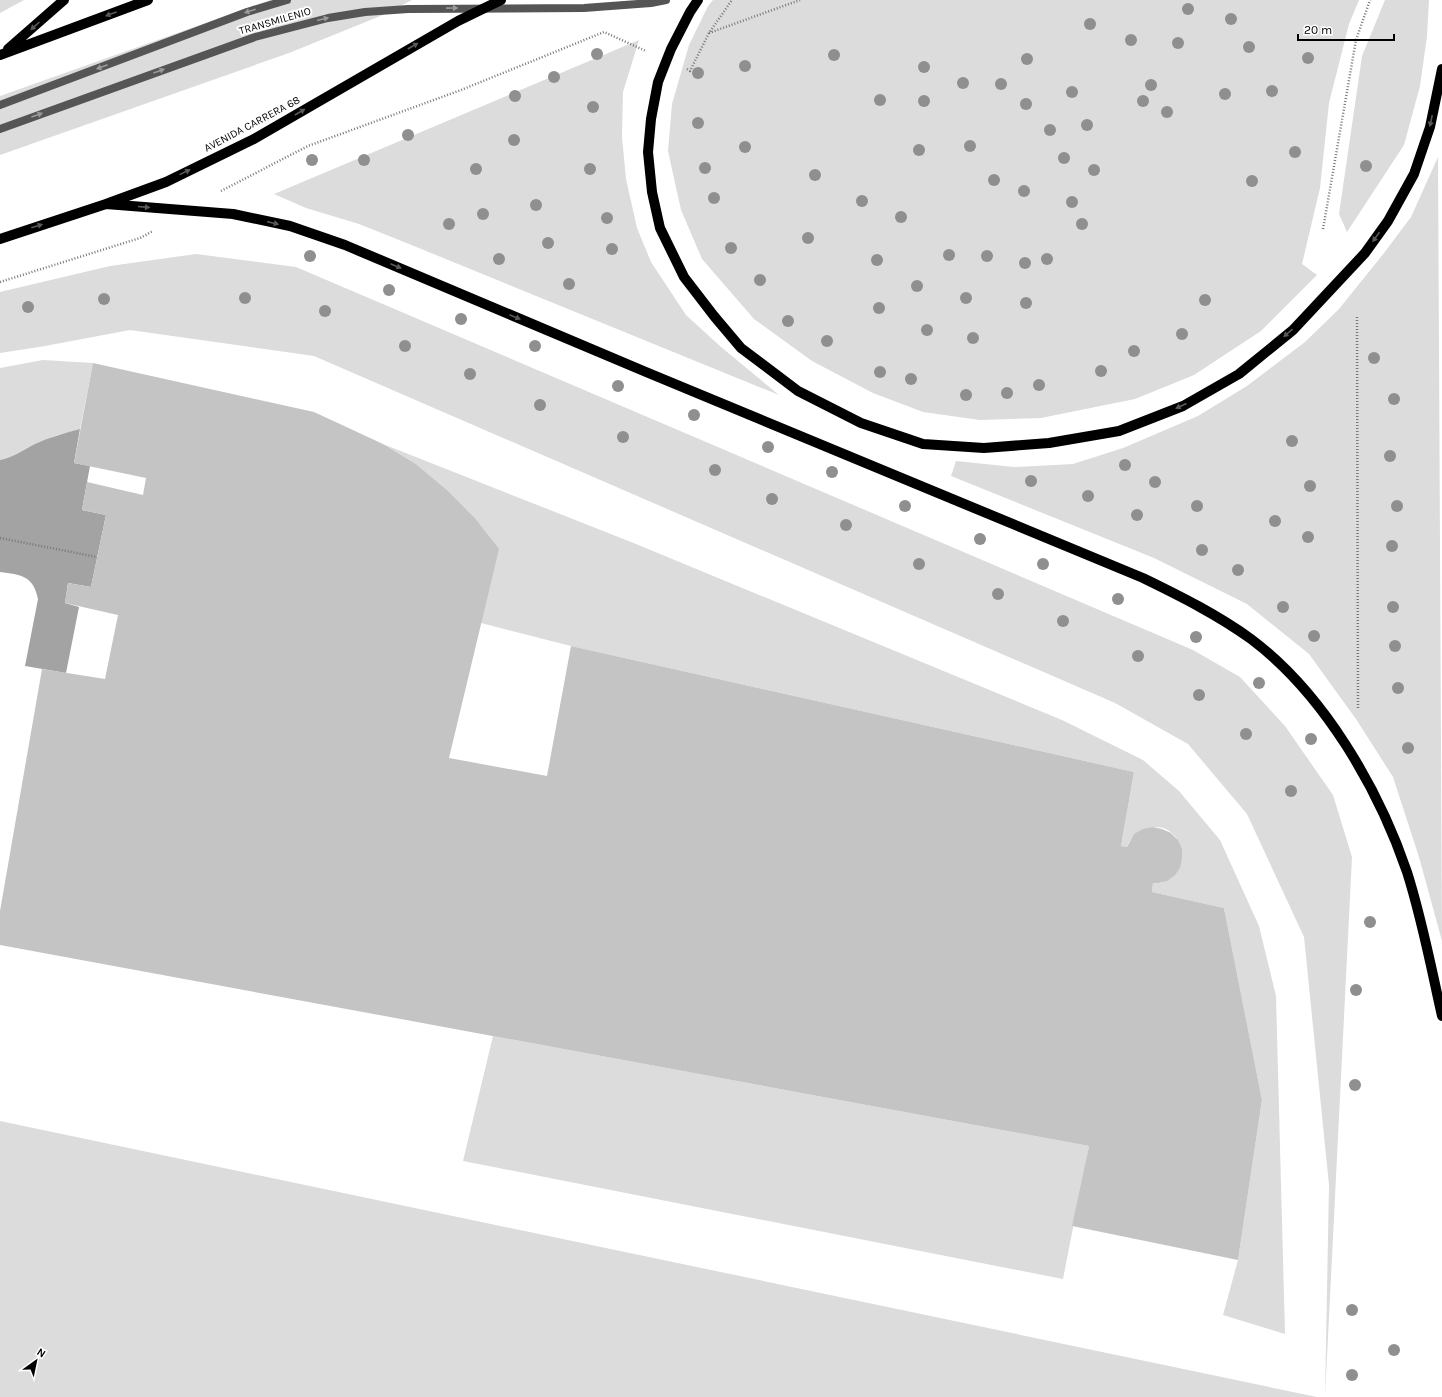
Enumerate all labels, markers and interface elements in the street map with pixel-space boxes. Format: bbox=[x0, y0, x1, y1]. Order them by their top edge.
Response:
street label: TRANSMILENIO bbox=[238, 5, 312, 37]
one-way arrow bbox=[446, 5, 459, 11]
one-way arrow bbox=[244, 8, 256, 14]
one-way arrow bbox=[105, 11, 117, 17]
one-way arrow bbox=[317, 16, 329, 22]
scale bar bbox=[1298, 16, 1394, 42]
one-way arrow bbox=[30, 21, 39, 30]
text: 20 m bbox=[1304, 23, 1332, 37]
one-way arrow bbox=[407, 43, 419, 50]
one-way arrow bbox=[96, 64, 108, 70]
one-way arrow bbox=[153, 68, 165, 74]
street label: AVENIDA CARRERA 68 bbox=[202, 93, 302, 155]
one-way arrow bbox=[294, 108, 306, 115]
one-way arrow bbox=[31, 112, 43, 118]
one-way arrow bbox=[1428, 115, 1434, 127]
one-way arrow bbox=[180, 169, 191, 175]
one-way arrow bbox=[138, 203, 150, 210]
one-way arrow bbox=[267, 220, 279, 226]
one-way arrow bbox=[31, 223, 43, 229]
one-way arrow bbox=[1372, 232, 1380, 243]
one-way arrow bbox=[390, 263, 401, 269]
one-way arrow bbox=[510, 314, 522, 320]
one-way arrow bbox=[1283, 329, 1294, 338]
one-way arrow bbox=[1176, 403, 1187, 409]
north arrow bbox=[16, 1341, 56, 1381]
text: N bbox=[34, 1345, 48, 1361]

